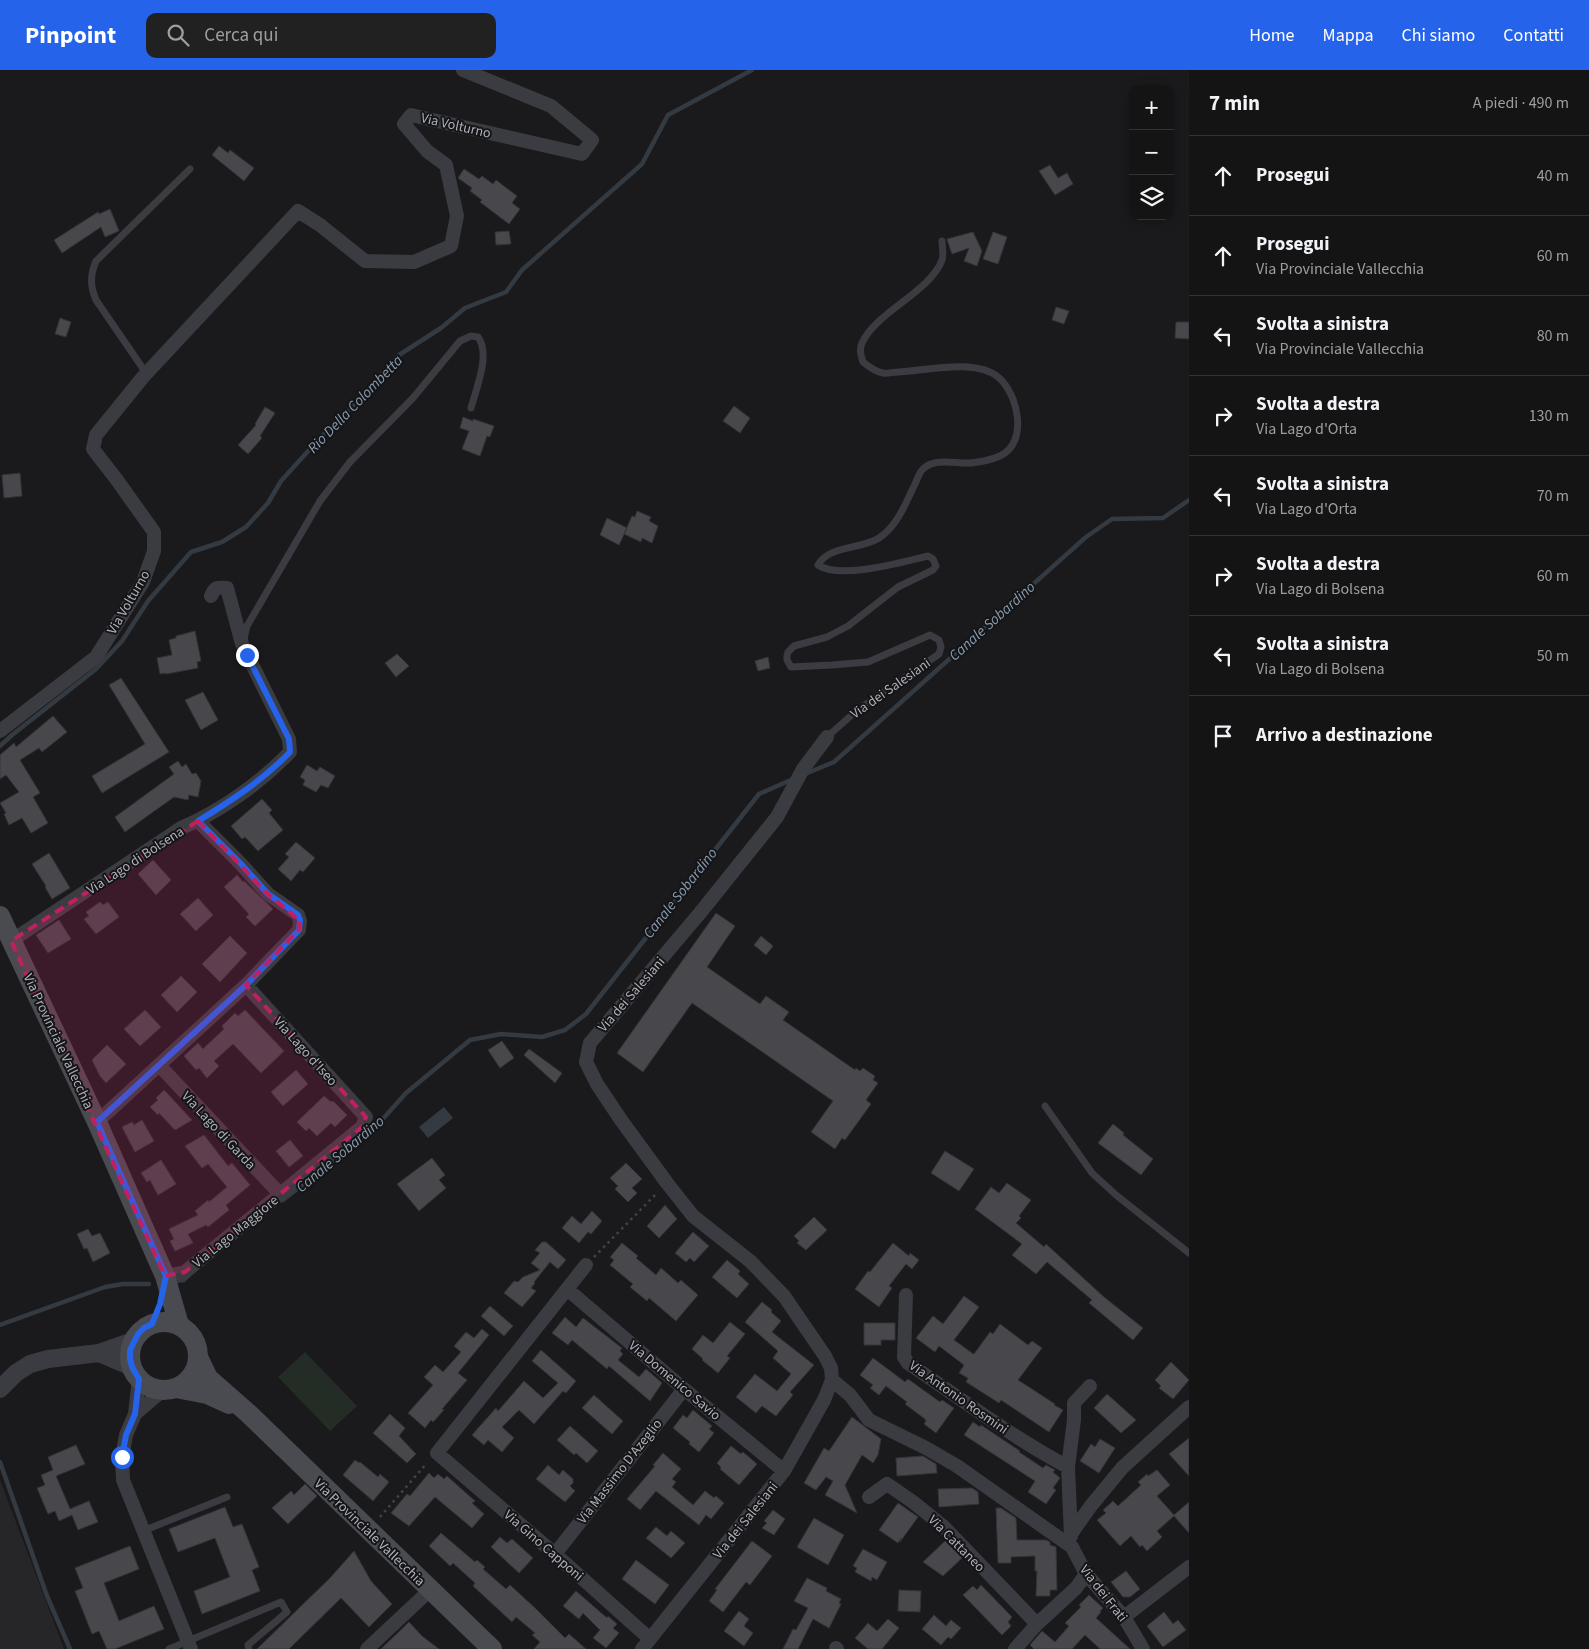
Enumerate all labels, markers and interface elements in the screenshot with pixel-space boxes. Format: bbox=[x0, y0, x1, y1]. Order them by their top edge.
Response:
search box bbox=[146, 13, 496, 58]
text: Pinpoint bbox=[25, 18, 116, 53]
icon: search bbox=[164, 21, 192, 49]
text: Cerca qui bbox=[204, 22, 278, 49]
text: Home bbox=[1249, 23, 1295, 48]
text: Mappa bbox=[1323, 23, 1374, 48]
text: Chi siamo bbox=[1402, 23, 1475, 48]
text: Contatti bbox=[1503, 23, 1564, 48]
map controls bbox=[1129, 85, 1174, 220]
button: + bbox=[1129, 85, 1174, 130]
text: 7 min bbox=[1209, 88, 1260, 118]
text: A piedi · 490 m bbox=[1473, 92, 1569, 114]
street label: Via Volturno bbox=[419, 108, 493, 144]
button: − bbox=[1129, 130, 1174, 175]
icon: ahead bbox=[1209, 162, 1237, 190]
text: Prosegui bbox=[1256, 162, 1329, 189]
text: 40 m bbox=[1537, 165, 1569, 187]
button: layers bbox=[1129, 175, 1174, 220]
text: Prosegui bbox=[1256, 231, 1329, 258]
icon: ahead bbox=[1209, 242, 1237, 270]
text: 60 m bbox=[1537, 245, 1569, 267]
text: Via Provinciale Vallecchia bbox=[1256, 258, 1424, 280]
text: Svolta a sinistra bbox=[1256, 311, 1389, 338]
icon: left bbox=[1209, 322, 1237, 350]
text: 80 m bbox=[1537, 325, 1569, 347]
text: Via Provinciale Vallecchia bbox=[1256, 338, 1424, 360]
water label: Rio Della Colombetta bbox=[303, 351, 408, 458]
text: Svolta a destra bbox=[1256, 391, 1380, 418]
icon: right bbox=[1209, 402, 1237, 430]
text: 130 m bbox=[1529, 405, 1569, 427]
text: Via Lago d'Orta bbox=[1256, 418, 1357, 440]
text: Svolta a sinistra bbox=[1256, 471, 1389, 498]
icon: left bbox=[1209, 482, 1237, 510]
text: 70 m bbox=[1537, 485, 1569, 507]
text: Via Lago d'Orta bbox=[1256, 498, 1357, 520]
text: Svolta a destra bbox=[1256, 551, 1380, 578]
icon: right bbox=[1209, 562, 1237, 590]
text: 60 m bbox=[1537, 565, 1569, 587]
street label: Via Volturno bbox=[102, 567, 155, 638]
water label: Canale Sobardino bbox=[945, 577, 1040, 666]
text: Via Lago di Bolsena bbox=[1256, 578, 1385, 600]
text: Svolta a sinistra bbox=[1256, 631, 1389, 658]
icon: left bbox=[1209, 642, 1237, 670]
route end bbox=[236, 644, 259, 667]
text: 50 m bbox=[1537, 645, 1569, 667]
street label: Via dei Salesiani bbox=[846, 654, 935, 724]
text: Via Lago di Bolsena bbox=[1256, 658, 1385, 680]
icon: arrive bbox=[1209, 722, 1237, 750]
text: Arrivo a destinazione bbox=[1256, 722, 1433, 749]
street label: Via Lago di Bolsena bbox=[83, 822, 188, 900]
water label: Canale Sobardino bbox=[638, 843, 723, 943]
street label: Via dei Salesiani bbox=[593, 953, 670, 1037]
street label: Via Provinciale Vallecchia bbox=[18, 971, 98, 1112]
street label: Via Lago d'Iseo bbox=[269, 1013, 342, 1091]
street label: Via Lago di Garda bbox=[177, 1087, 260, 1174]
water label: Canale Sobardino bbox=[292, 1111, 389, 1198]
street label: Via Lago Maggiore bbox=[188, 1191, 283, 1273]
street label: Via Domenico Savio bbox=[624, 1336, 725, 1425]
street label: Via Antonio Rosmini bbox=[905, 1356, 1012, 1440]
street label: Via Massimo D'Azeglio bbox=[572, 1415, 667, 1528]
route start bbox=[111, 1446, 134, 1469]
street label: Via Provinciale Vallecchia bbox=[309, 1474, 429, 1591]
street label: Via dei Salesiani bbox=[708, 1478, 783, 1563]
street label: Via Gino Capponi bbox=[499, 1505, 588, 1586]
street label: Via Cattaneo bbox=[923, 1511, 989, 1577]
street label: Via dei Frati bbox=[1075, 1561, 1132, 1626]

